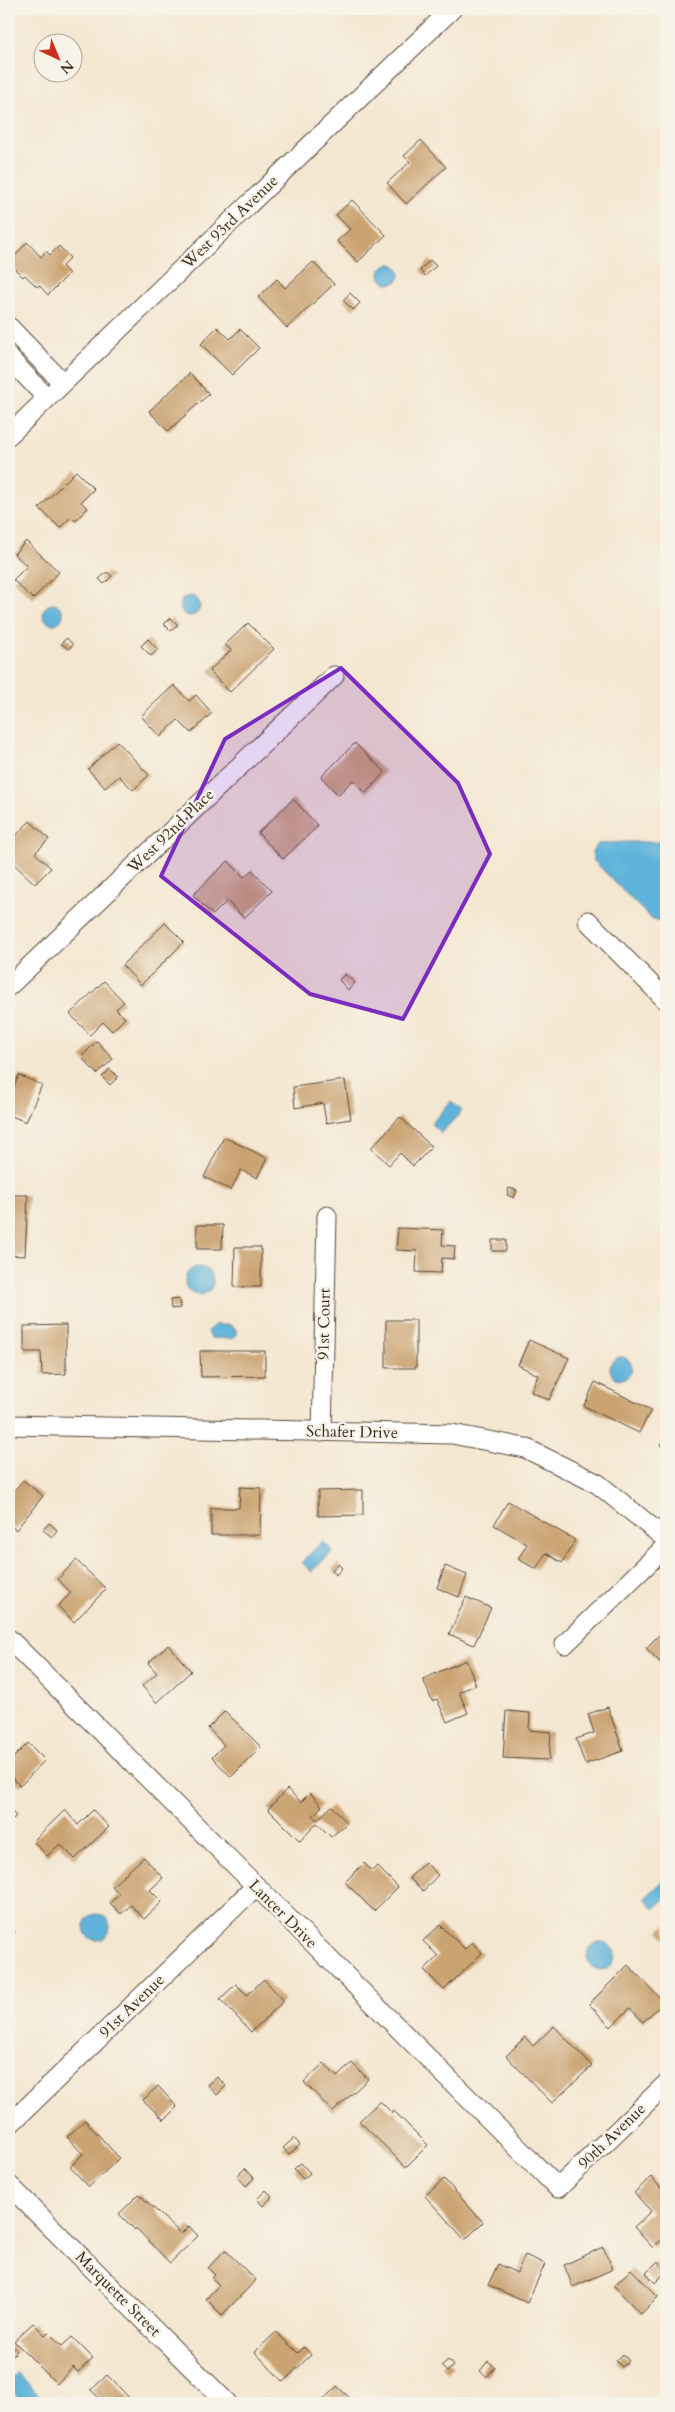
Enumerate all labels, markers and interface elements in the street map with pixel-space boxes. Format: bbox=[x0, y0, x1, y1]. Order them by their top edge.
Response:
north arrow bbox=[32, 32, 82, 82]
text: N bbox=[56, 56, 78, 78]
street label: West 93rd Avenue bbox=[176, 170, 283, 275]
street label: West 92nd Place bbox=[122, 784, 219, 879]
street label: 91st Court bbox=[312, 1288, 336, 1360]
street label: Schafer Drive bbox=[306, 1420, 398, 1444]
street label: Lancer Drive bbox=[244, 1875, 322, 1953]
street label: 91st Avenue bbox=[95, 1969, 169, 2043]
street label: 90th Avenue bbox=[573, 2098, 651, 2174]
street label: Marquette Street bbox=[70, 2246, 166, 2342]

